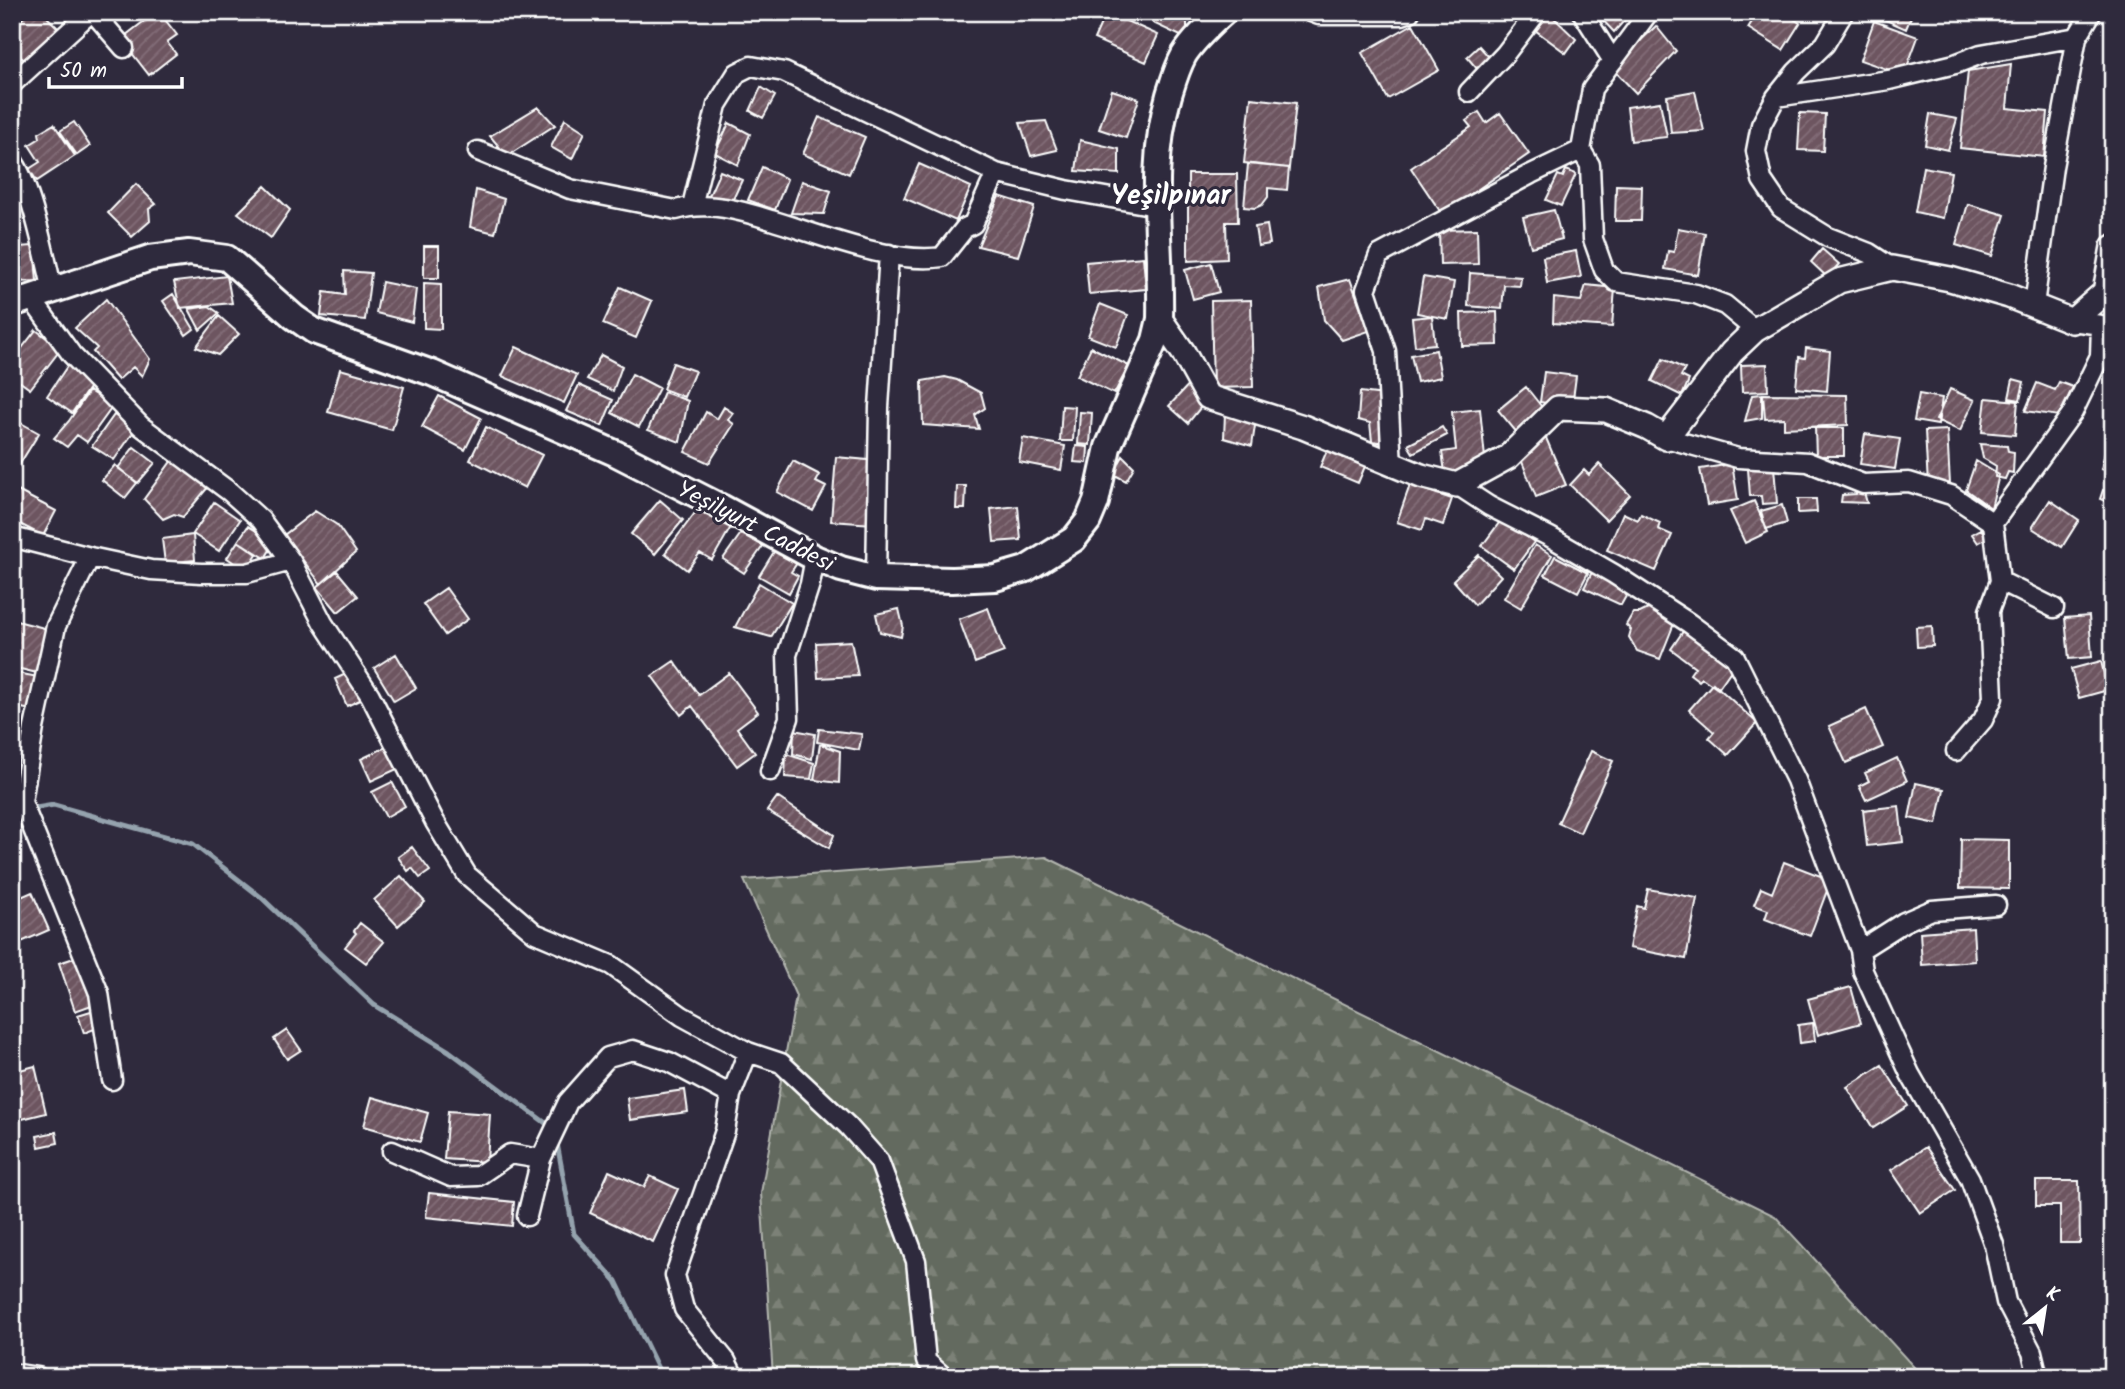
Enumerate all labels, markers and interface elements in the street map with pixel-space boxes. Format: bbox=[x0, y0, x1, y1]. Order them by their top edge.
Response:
scale bar bbox=[49, 46, 182, 90]
text: 50 m bbox=[60, 55, 107, 88]
district label: Yeşilpınar bbox=[1111, 174, 1233, 219]
street label: Yeşilyurt Caddesi bbox=[670, 471, 842, 584]
north arrow bbox=[2010, 1274, 2080, 1344]
text: K bbox=[2040, 1279, 2065, 1311]

